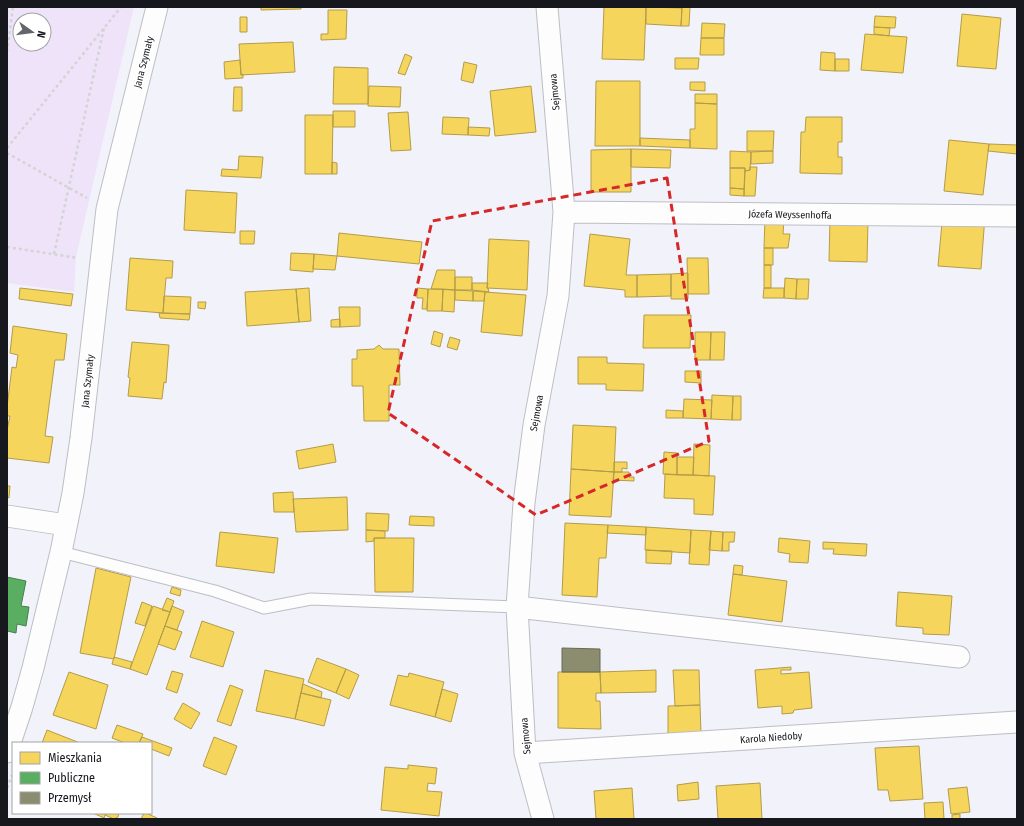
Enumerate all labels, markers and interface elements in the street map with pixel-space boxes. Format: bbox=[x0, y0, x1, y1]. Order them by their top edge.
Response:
north arrow bbox=[12, 12, 52, 52]
text: N bbox=[34, 30, 48, 39]
street label: Jana Szymały bbox=[132, 34, 156, 90]
street label: Sejmowa bbox=[547, 73, 563, 111]
street label: Józefa Weyssenhoffa bbox=[748, 208, 832, 222]
street label: Jana Szymały bbox=[79, 353, 97, 408]
street label: Sejmowa bbox=[528, 394, 546, 432]
street label: Sejmowa bbox=[518, 717, 534, 755]
street label: Karola Niedoby bbox=[740, 730, 803, 746]
legend bbox=[12, 742, 152, 814]
text: Mieszkania bbox=[48, 751, 102, 765]
text: Publiczne bbox=[48, 771, 95, 785]
text: Przemysł bbox=[48, 791, 92, 805]

